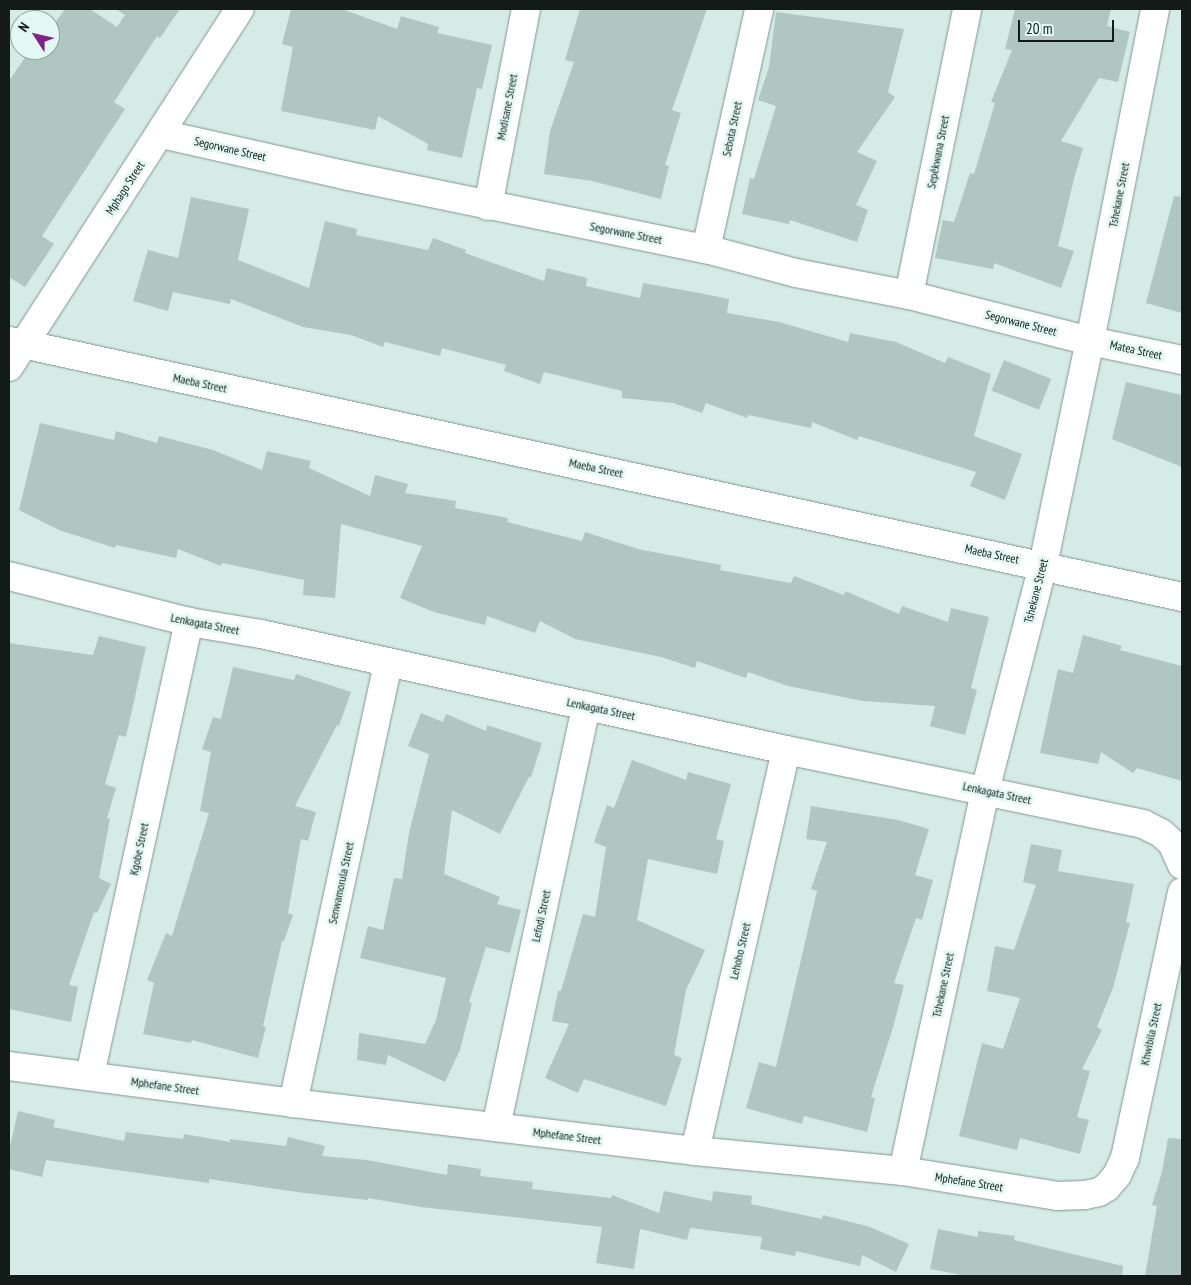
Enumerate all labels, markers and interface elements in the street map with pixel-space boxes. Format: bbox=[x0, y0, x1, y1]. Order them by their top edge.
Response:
north arrow bbox=[10, 10, 60, 60]
scale bar bbox=[1021, 10, 1117, 42]
text: N bbox=[14, 19, 33, 35]
text: 20 m bbox=[1026, 19, 1052, 38]
street label: Modisane Street bbox=[494, 73, 520, 141]
street label: Sebota Street bbox=[719, 100, 745, 158]
street label: Sepêkwana Street bbox=[924, 114, 952, 190]
street label: Segorwane Street bbox=[193, 134, 267, 164]
street label: Mphago Street bbox=[102, 159, 148, 217]
street label: Tshekane Street bbox=[1106, 161, 1132, 229]
street label: Segorwane Street bbox=[589, 219, 663, 247]
street label: Segorwane Street bbox=[984, 307, 1058, 339]
street label: Matea Street bbox=[1109, 337, 1163, 363]
street label: Maeba Street bbox=[172, 370, 228, 396]
street label: Maeba Street bbox=[568, 455, 624, 481]
street label: Maeba Street bbox=[964, 541, 1020, 567]
street label: Tshekane Street bbox=[1021, 557, 1051, 625]
street label: Lenkagata Street bbox=[169, 610, 241, 638]
street label: Lenkagata Street bbox=[565, 695, 637, 723]
street label: Lenkagata Street bbox=[961, 779, 1033, 807]
street label: Kgobe Street bbox=[126, 821, 152, 877]
street label: Senwamorula Street bbox=[325, 841, 357, 925]
street label: Lefodi Street bbox=[528, 889, 554, 943]
street label: Lehoho Street bbox=[726, 921, 754, 981]
street label: Tshekane Street bbox=[929, 951, 957, 1019]
street label: Khwibila Street bbox=[1137, 1001, 1165, 1067]
street label: Mphefane Street bbox=[130, 1074, 200, 1098]
street label: Mphefane Street bbox=[532, 1125, 602, 1147]
street label: Mphefane Street bbox=[934, 1170, 1004, 1194]

